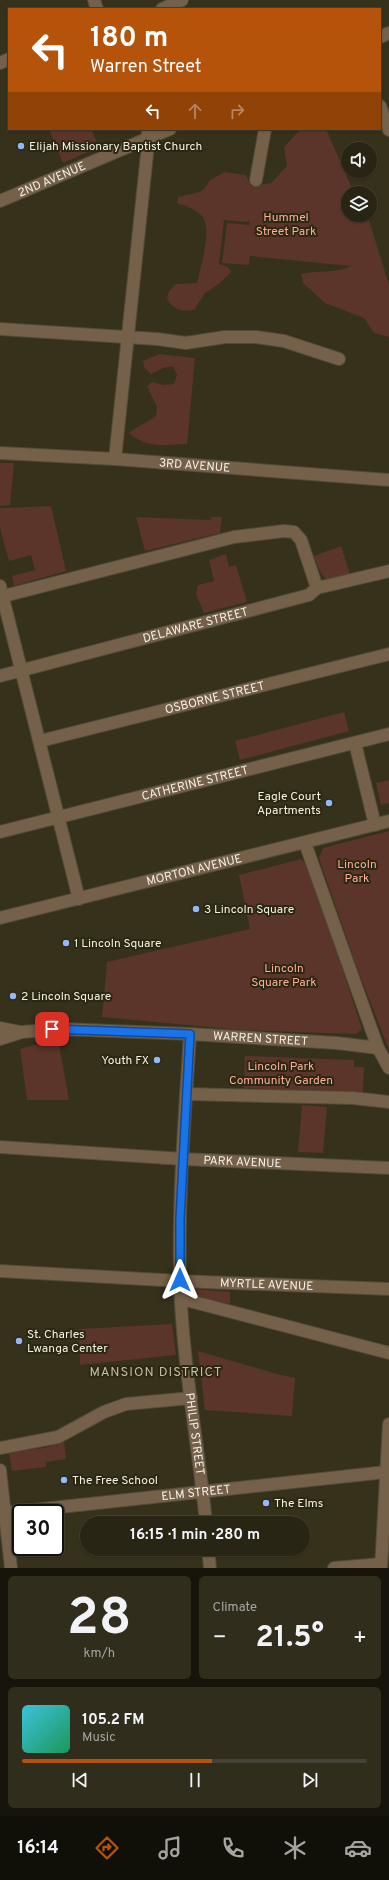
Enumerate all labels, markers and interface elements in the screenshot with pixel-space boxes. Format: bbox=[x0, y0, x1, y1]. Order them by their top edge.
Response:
text: 180 m bbox=[90, 21, 168, 57]
icon: left bbox=[24, 24, 76, 76]
text: Warren Street bbox=[90, 56, 202, 79]
icon: left bbox=[142, 100, 164, 122]
icon: ahead bbox=[184, 100, 206, 122]
icon: right bbox=[226, 100, 248, 122]
place label: Elijah Missionary Baptist Church bbox=[29, 139, 202, 155]
marker: Elijah Missionary Baptist Church bbox=[16, 141, 26, 151]
map controls bbox=[341, 142, 377, 222]
button: sound bbox=[341, 142, 377, 178]
street label: 2ND AVENUE bbox=[16, 159, 88, 202]
button: layers bbox=[341, 186, 377, 222]
park label: Hummel Street Park bbox=[256, 210, 316, 240]
street label: 3RD AVENUE bbox=[158, 455, 231, 477]
street label: DELAWARE STREET bbox=[141, 604, 250, 647]
street label: OSBORNE STREET bbox=[163, 678, 266, 719]
street label: CATHERINE STREET bbox=[140, 763, 250, 805]
place label: Eagle Court Apartments bbox=[257, 789, 321, 819]
marker: Eagle Court Apartments bbox=[324, 798, 334, 808]
street label: MORTON AVENUE bbox=[145, 851, 244, 890]
park label: Lincoln Park bbox=[337, 857, 377, 887]
place label: 3 Lincoln Square bbox=[204, 902, 294, 918]
marker: 3 Lincoln Square bbox=[191, 904, 201, 914]
place label: 1 Lincoln Square bbox=[74, 936, 161, 952]
marker: 1 Lincoln Square bbox=[61, 938, 71, 948]
park label: Lincoln Square Park bbox=[251, 961, 317, 991]
place label: 2 Lincoln Square bbox=[21, 989, 111, 1005]
marker: 2 Lincoln Square bbox=[8, 991, 18, 1001]
pin bbox=[35, 1012, 69, 1046]
icon: arrive bbox=[41, 1018, 63, 1040]
street label: WARREN STREET bbox=[213, 1028, 308, 1050]
place label: Youth FX bbox=[101, 1053, 149, 1069]
marker: Youth FX bbox=[152, 1055, 162, 1065]
park label: Lincoln Park Community Garden bbox=[229, 1059, 333, 1089]
street label: PARK AVENUE bbox=[203, 1153, 282, 1172]
position arrow bbox=[159, 1259, 201, 1301]
street label: MYRTLE AVENUE bbox=[220, 1276, 314, 1295]
place label: St. Charles Lwanga Center bbox=[27, 1327, 108, 1357]
marker: St. Charles Lwanga Center bbox=[14, 1336, 24, 1346]
district label: MANSION DISTRICT bbox=[90, 1365, 222, 1381]
street label: PHILIP STREET bbox=[181, 1392, 207, 1476]
place label: The Free School bbox=[72, 1473, 158, 1489]
marker: The Free School bbox=[59, 1475, 69, 1485]
street label: ELM STREET bbox=[161, 1482, 231, 1505]
place label: The Elms bbox=[274, 1496, 323, 1512]
marker: The Elms bbox=[261, 1498, 271, 1508]
speed limit sign: 30 bbox=[12, 1504, 64, 1556]
text: 16:15 · 1 min · 280 m bbox=[130, 1526, 260, 1545]
text: 28 bbox=[67, 1587, 132, 1653]
text: Climate bbox=[213, 1600, 257, 1616]
text: 21.5° bbox=[255, 1620, 324, 1657]
text: − bbox=[213, 1625, 227, 1652]
text: + bbox=[353, 1625, 367, 1652]
text: km/h bbox=[83, 1646, 115, 1662]
text: 105.2 FM bbox=[82, 1711, 144, 1730]
text: Music bbox=[82, 1730, 116, 1746]
icon: previous bbox=[69, 1769, 91, 1791]
icon: pause bbox=[184, 1769, 206, 1791]
icon: next bbox=[299, 1769, 321, 1791]
icon: directions bbox=[93, 1834, 121, 1862]
icon: music bbox=[156, 1834, 184, 1862]
icon: phone bbox=[219, 1834, 247, 1862]
icon: climate bbox=[281, 1834, 309, 1862]
icon: car bbox=[344, 1834, 372, 1862]
text: 16:14 bbox=[17, 1837, 59, 1860]

